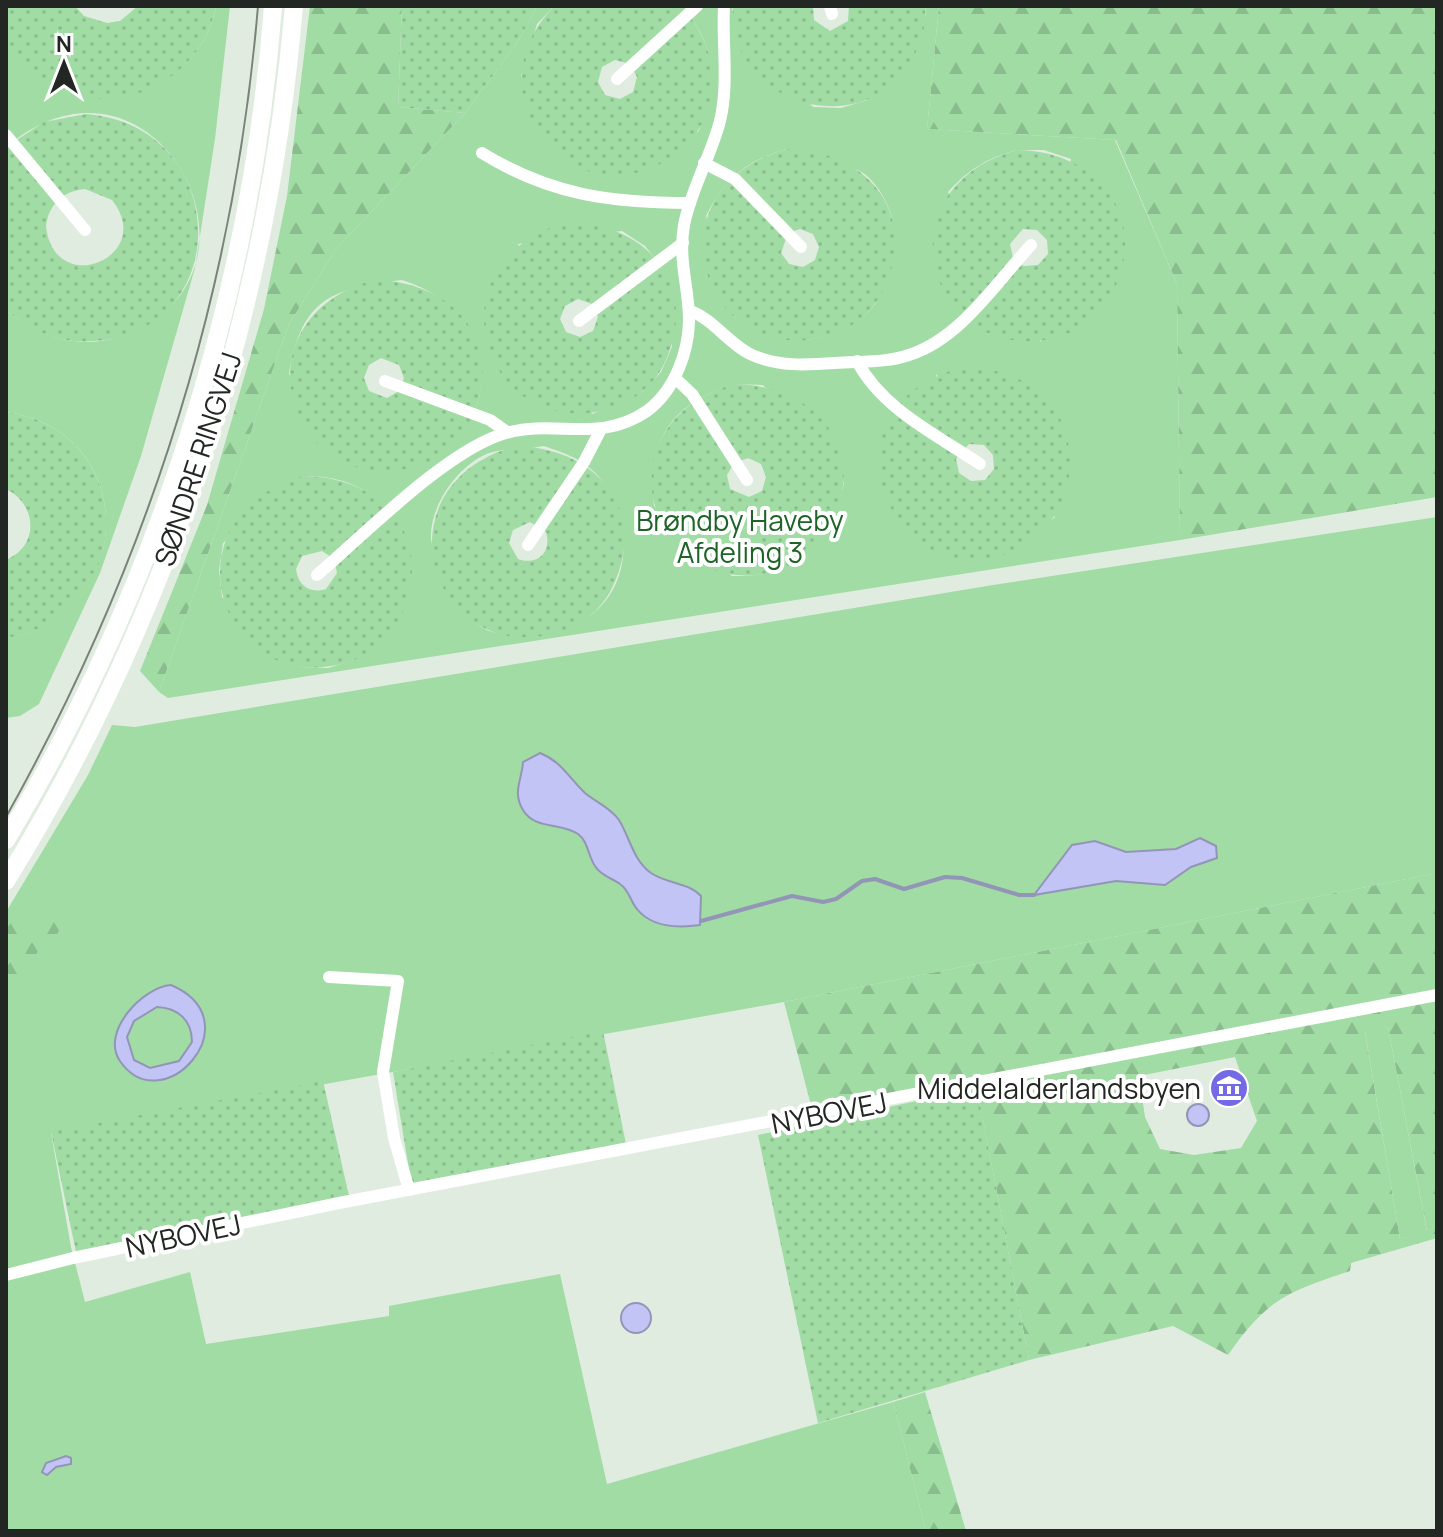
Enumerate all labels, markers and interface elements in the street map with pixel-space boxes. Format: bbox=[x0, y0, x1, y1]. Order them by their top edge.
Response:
north arrow bbox=[24, 24, 104, 104]
text: N bbox=[56, 29, 72, 59]
street label: SØNDRE RINGVEJ bbox=[145, 347, 249, 571]
park label: Brøndby Haveby Afdeling 3 bbox=[636, 501, 844, 571]
museum icon: Middelalderlandsbyen bbox=[1208, 1067, 1250, 1109]
place label: Middelalderlandsbyen bbox=[917, 1069, 1201, 1107]
street label: NYBOVEJ bbox=[768, 1082, 890, 1142]
street label: NYBOVEJ bbox=[122, 1204, 244, 1266]

